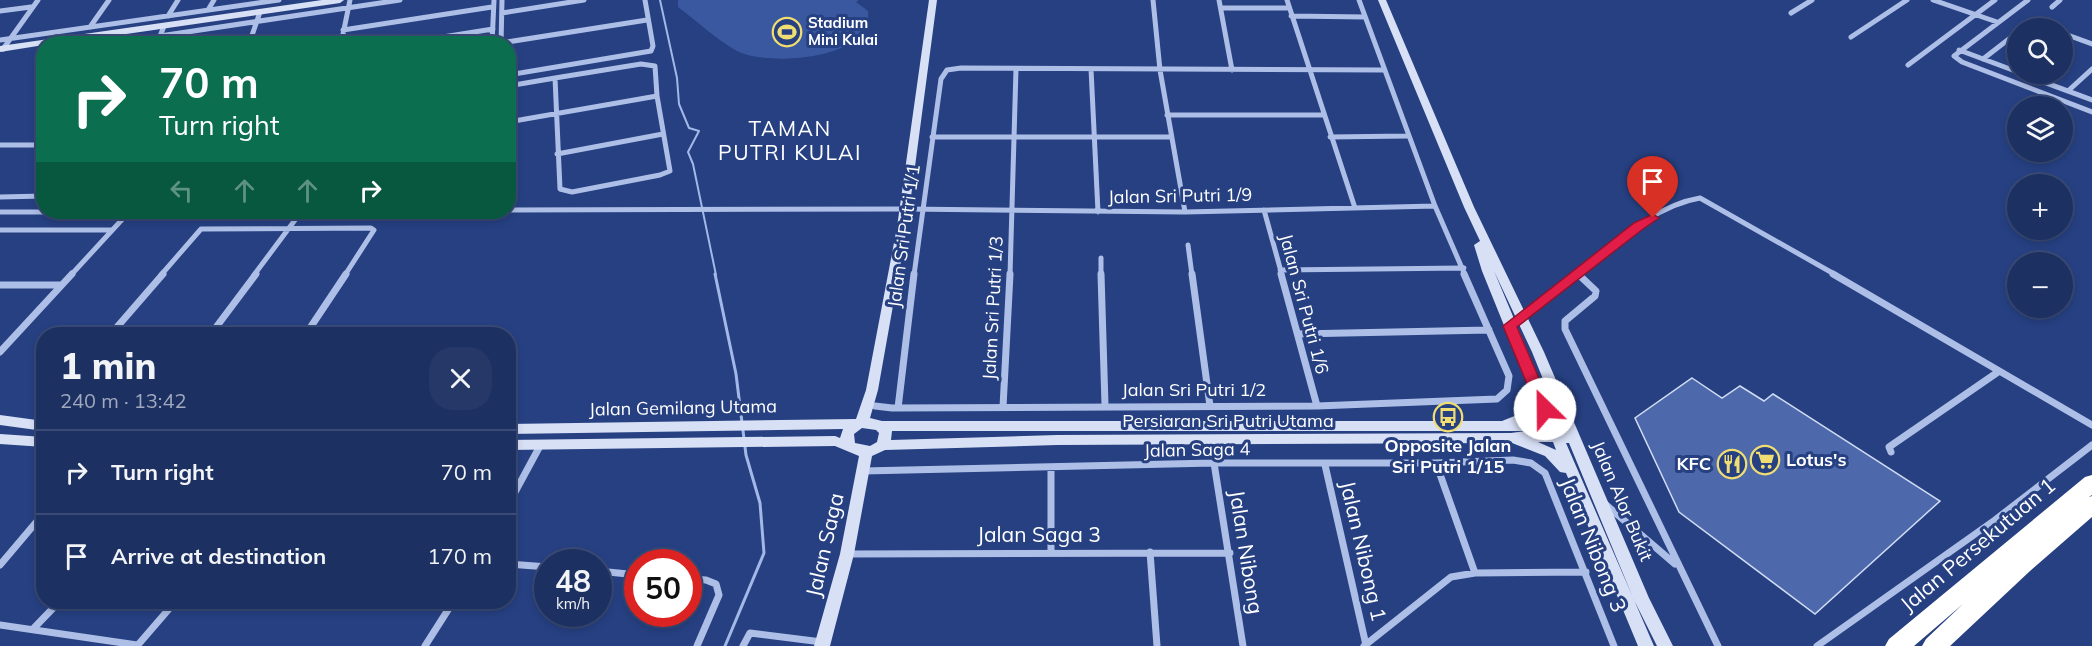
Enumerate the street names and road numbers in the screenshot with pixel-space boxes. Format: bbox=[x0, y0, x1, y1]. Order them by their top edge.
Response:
street label: Jalan Sri Putri 1/1 bbox=[882, 163, 925, 309]
street label: Jalan Sri Putri 1/9 bbox=[1108, 183, 1252, 208]
street label: Jalan Sri Putri 1/6 bbox=[1275, 231, 1334, 377]
street label: Jalan Sri Putri 1/3 bbox=[977, 235, 1008, 381]
street label: Jalan Sri Putri 1/2 bbox=[1122, 378, 1266, 401]
street label: Jalan Gemilang Utama bbox=[589, 394, 777, 421]
street label: Persiaran Sri Putri Utama bbox=[1122, 409, 1334, 432]
street label: Jalan Saga 4 bbox=[1144, 437, 1250, 462]
street label: Jalan Alor Bukit bbox=[1587, 437, 1658, 564]
street label: Jalan Persekutuan 1 bbox=[1895, 472, 2060, 617]
street label: Jalan Nibong 3 bbox=[1555, 473, 1633, 616]
street label: Jalan Nibong 1 bbox=[1335, 478, 1393, 623]
street label: Jalan Nibong bbox=[1224, 488, 1270, 616]
street label: Jalan Saga bbox=[799, 490, 849, 599]
street label: Jalan Saga 3 bbox=[977, 521, 1101, 547]

